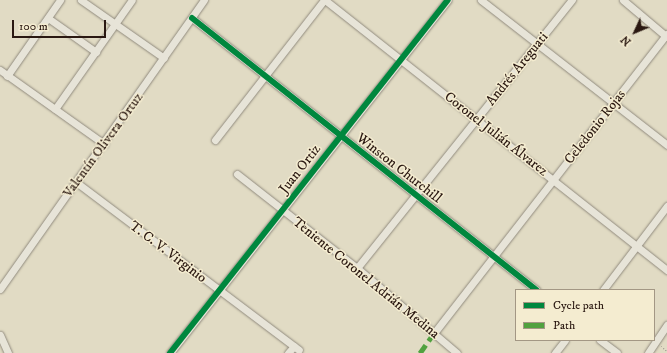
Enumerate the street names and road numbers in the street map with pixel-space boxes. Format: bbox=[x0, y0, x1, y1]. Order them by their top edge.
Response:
street label: Andrés Areguati bbox=[482, 29, 552, 109]
street label: Celedonio Rojas bbox=[561, 87, 629, 167]
street label: Coronel Julián Álvarez bbox=[441, 88, 551, 180]
street label: Valentín Olivera Ortuz bbox=[59, 89, 147, 201]
street label: Winston Churchill bbox=[353, 129, 445, 207]
street label: Juan Ortiz bbox=[276, 141, 324, 197]
street label: Teniente Coronel Adrián Medina bbox=[289, 214, 443, 342]
street label: T. C. V. Virginio bbox=[126, 218, 210, 286]

